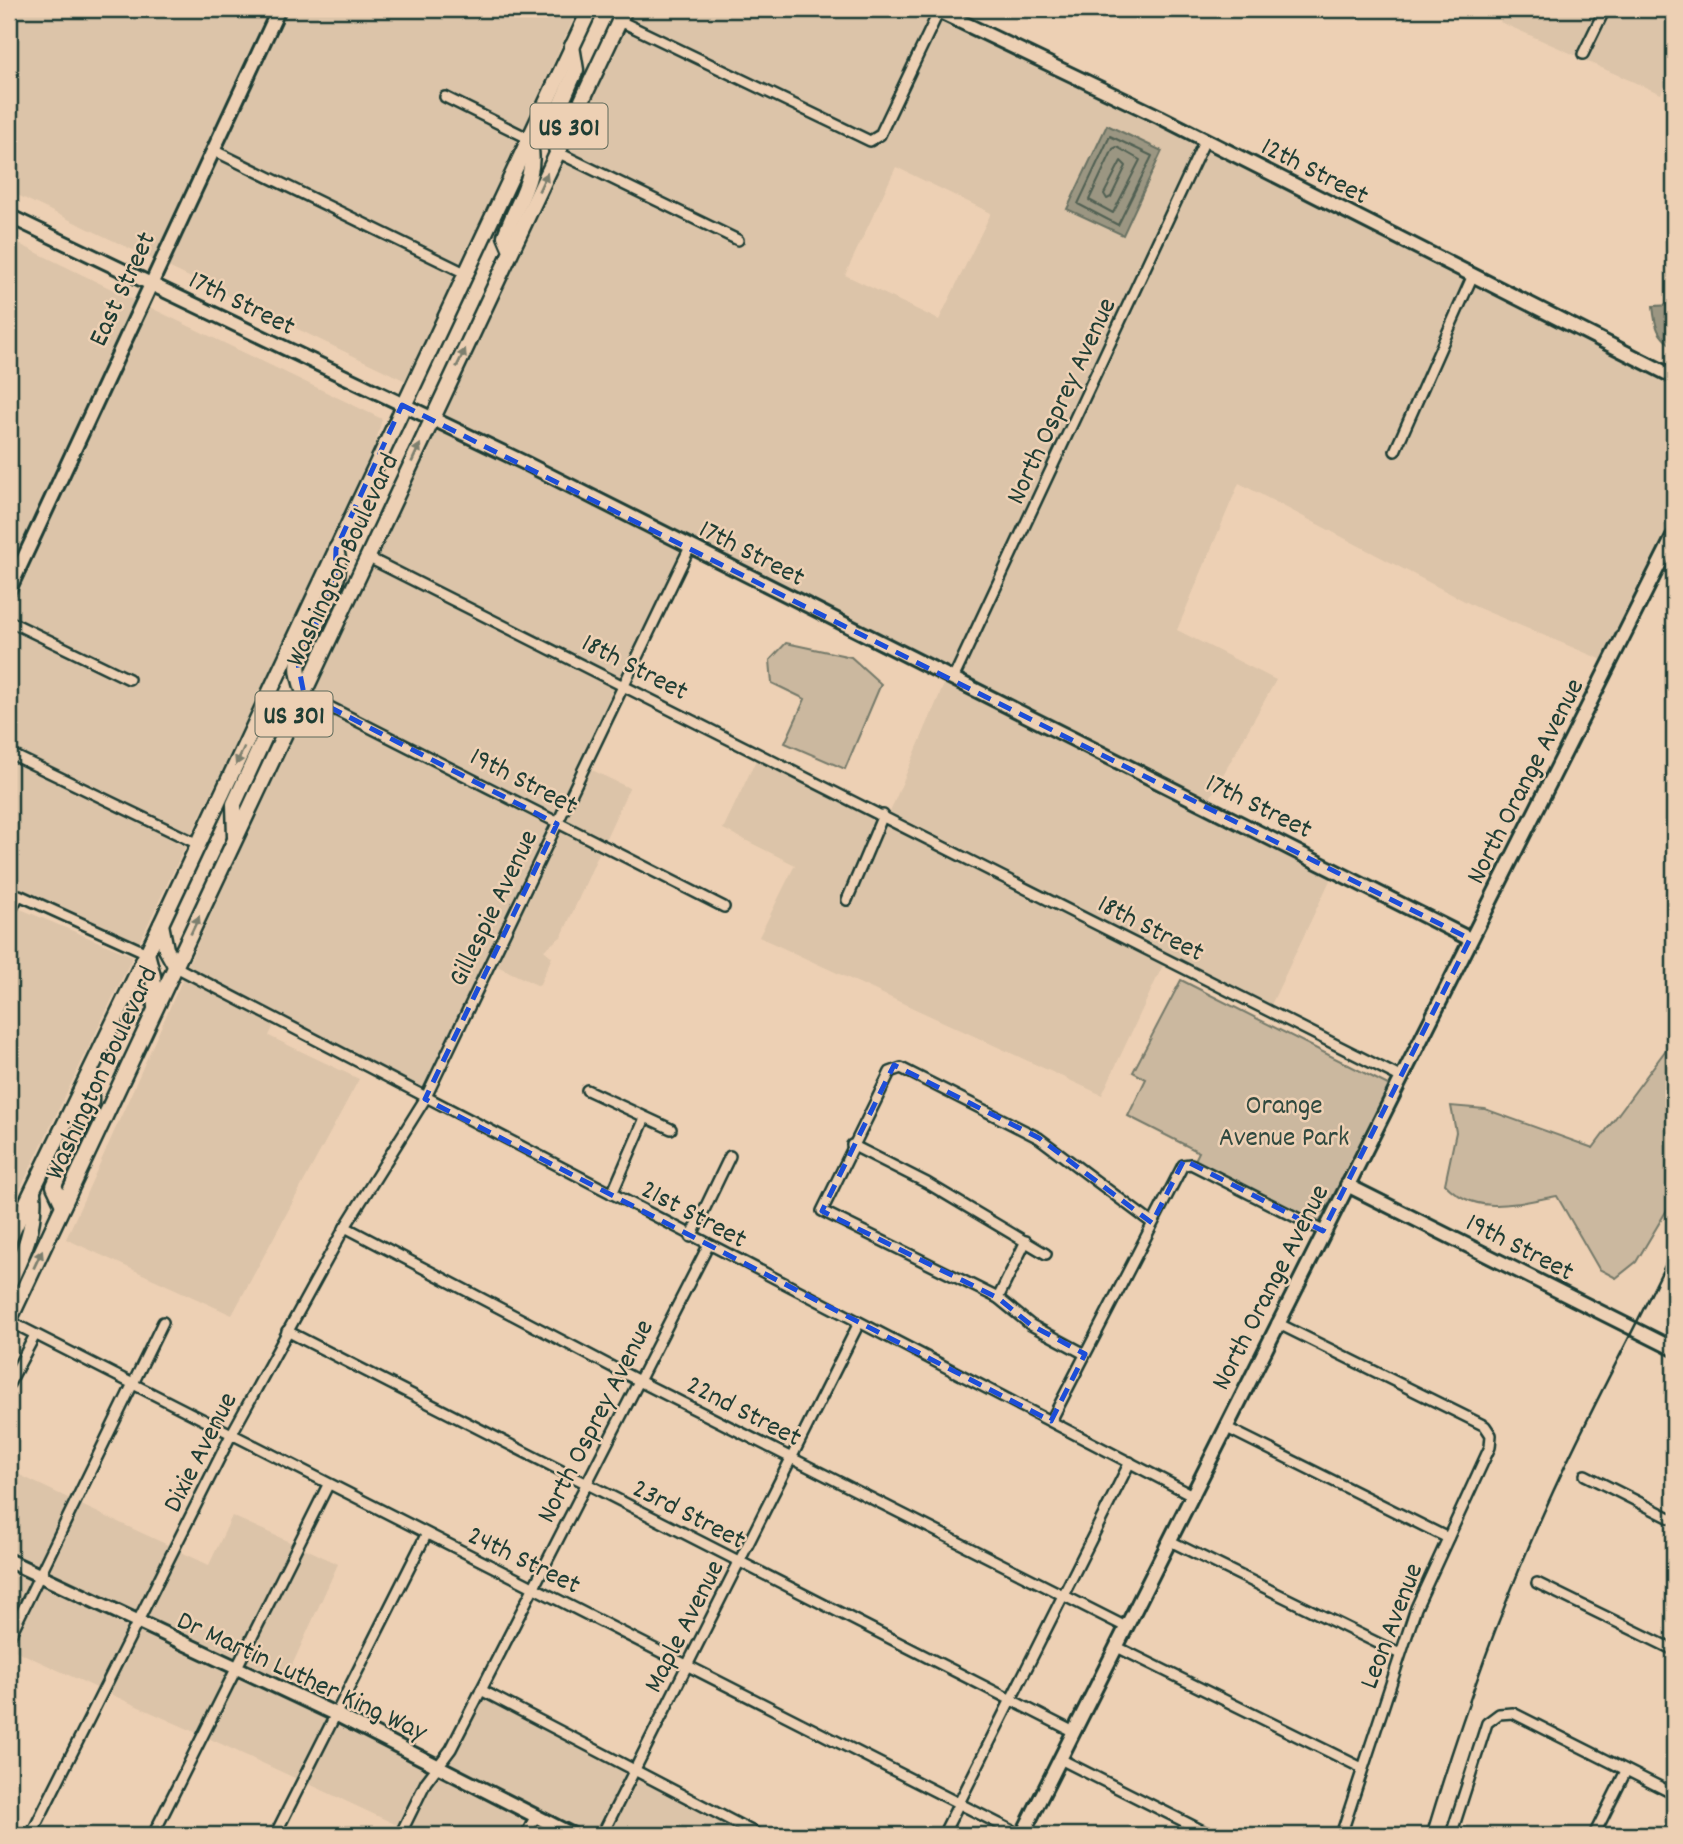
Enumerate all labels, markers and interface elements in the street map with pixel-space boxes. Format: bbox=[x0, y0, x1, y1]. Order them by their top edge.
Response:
road number: US 301 bbox=[530, 104, 608, 148]
street label: 12th Street bbox=[1253, 129, 1374, 218]
one-way arrow bbox=[538, 172, 549, 193]
street label: East Street bbox=[81, 226, 169, 354]
street label: 17th Street bbox=[181, 262, 301, 349]
street label: North Osprey Avenue bbox=[998, 292, 1129, 512]
one-way arrow bbox=[455, 348, 466, 368]
one-way arrow bbox=[411, 443, 422, 463]
street label: Washington Boulevard bbox=[278, 448, 412, 674]
street label: 17th Street bbox=[691, 512, 811, 599]
street label: 18th Street bbox=[573, 626, 694, 713]
street label: North Orange Avenue bbox=[1458, 672, 1597, 892]
road number: US 301 bbox=[256, 692, 332, 736]
street label: 19th Street bbox=[462, 739, 584, 828]
one-way arrow bbox=[234, 746, 245, 766]
street label: 17th Street bbox=[1198, 765, 1318, 852]
street label: Gillespie Avenue bbox=[440, 824, 551, 994]
street label: 18th Street bbox=[1089, 887, 1210, 974]
one-way arrow bbox=[189, 915, 201, 935]
street label: Washington Boulevard bbox=[37, 961, 171, 1187]
park label: Orange Avenue Park bbox=[1219, 1088, 1349, 1160]
street label: 21st Street bbox=[633, 1172, 753, 1261]
street label: North Orange Avenue bbox=[1203, 1178, 1342, 1398]
street label: 19th Street bbox=[1458, 1205, 1580, 1294]
one-way arrow bbox=[32, 1249, 43, 1269]
street label: North Osprey Avenue bbox=[529, 1313, 666, 1531]
street label: 22nd Street bbox=[678, 1367, 807, 1460]
street label: Dixie Avenue bbox=[155, 1386, 250, 1520]
street label: 23rd Street bbox=[624, 1471, 751, 1562]
street label: 24th Street bbox=[459, 1518, 586, 1607]
street label: Maple Avenue bbox=[636, 1554, 737, 1701]
street label: Leon Avenue bbox=[1351, 1558, 1436, 1696]
street label: Dr Martin Luther King Way bbox=[169, 1603, 433, 1754]

